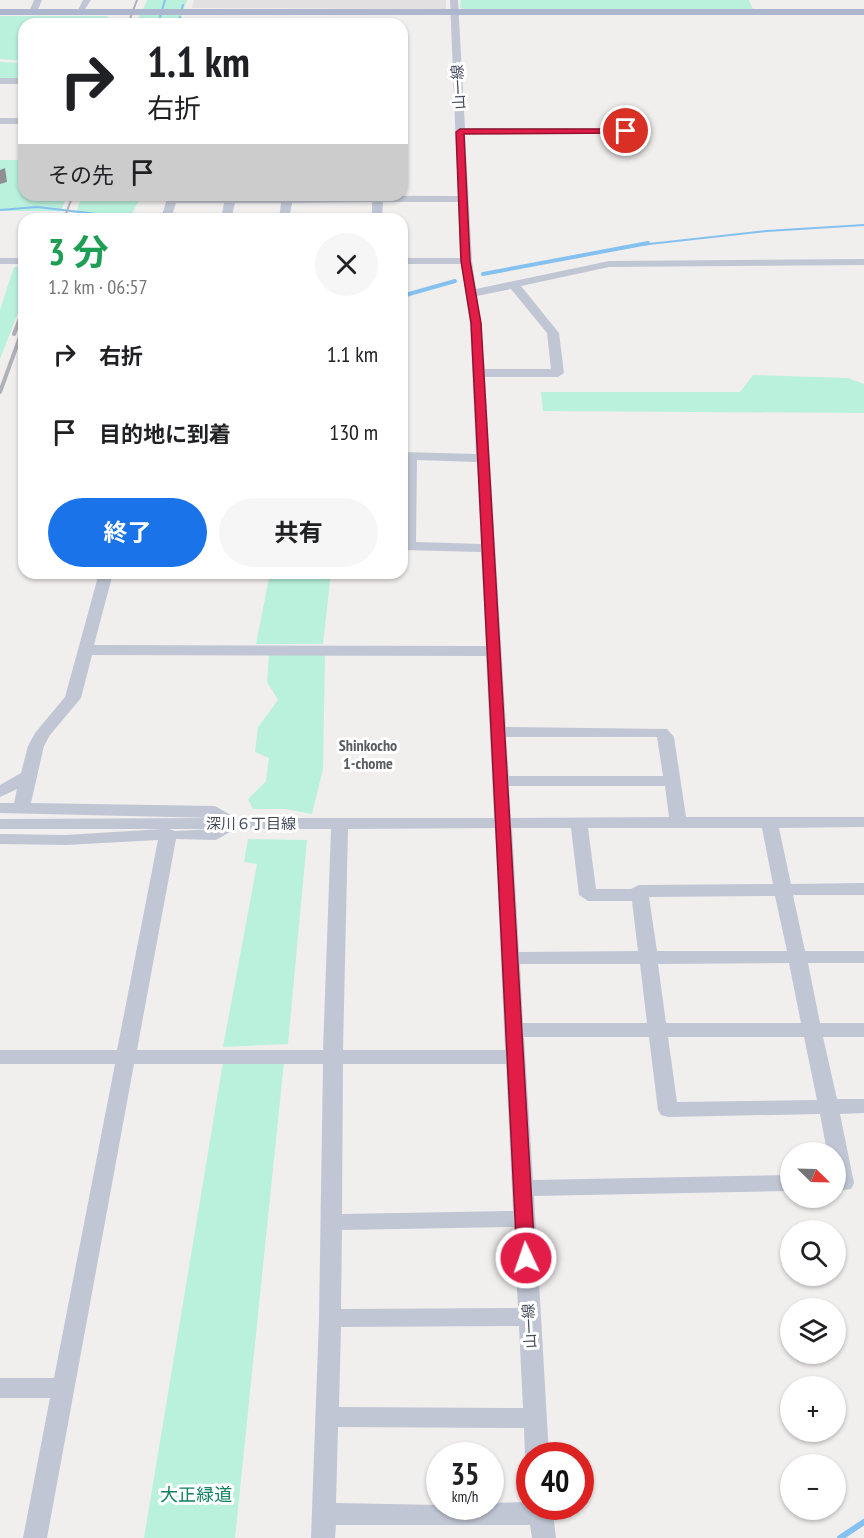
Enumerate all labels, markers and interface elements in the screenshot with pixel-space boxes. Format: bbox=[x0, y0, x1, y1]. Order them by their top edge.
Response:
text: 1.1 km bbox=[147, 34, 250, 89]
icon: right bbox=[48, 42, 126, 120]
street label: 山一線 bbox=[447, 64, 469, 110]
text: 右折 bbox=[147, 91, 201, 125]
pin bbox=[600, 105, 651, 156]
icon: arrive bbox=[609, 114, 642, 147]
icon: arrive bbox=[126, 156, 159, 189]
text: その先 bbox=[48, 161, 114, 189]
text: 3 分 bbox=[48, 228, 109, 275]
button: close bbox=[315, 233, 378, 296]
text: 1.2 km · 06:57 bbox=[48, 274, 147, 300]
icon: right bbox=[48, 338, 81, 371]
text: 1.1 km bbox=[327, 340, 378, 368]
text: 右折 bbox=[99, 342, 143, 370]
icon: arrive bbox=[48, 416, 81, 449]
text: 130 m bbox=[329, 418, 378, 446]
text: 目的地に到着 bbox=[99, 420, 231, 448]
button: 終了 bbox=[48, 498, 207, 567]
button: 共有 bbox=[219, 498, 378, 567]
district label: Shinkocho 1-chome bbox=[339, 735, 397, 773]
street label: 深川６丁目線 bbox=[206, 814, 296, 833]
north arrow bbox=[780, 1142, 846, 1208]
map controls bbox=[780, 1142, 846, 1520]
button: search bbox=[780, 1220, 846, 1286]
position arrow bbox=[494, 1226, 558, 1290]
button: layers bbox=[780, 1298, 846, 1364]
street label: 山一線 bbox=[518, 1303, 540, 1349]
button: + bbox=[780, 1376, 846, 1442]
speed limit sign: 40 bbox=[516, 1442, 594, 1520]
text: 35 bbox=[451, 1454, 479, 1493]
button: − bbox=[780, 1454, 846, 1520]
park label: 大正緑道 bbox=[160, 1483, 232, 1506]
text: km/h bbox=[452, 1487, 478, 1506]

